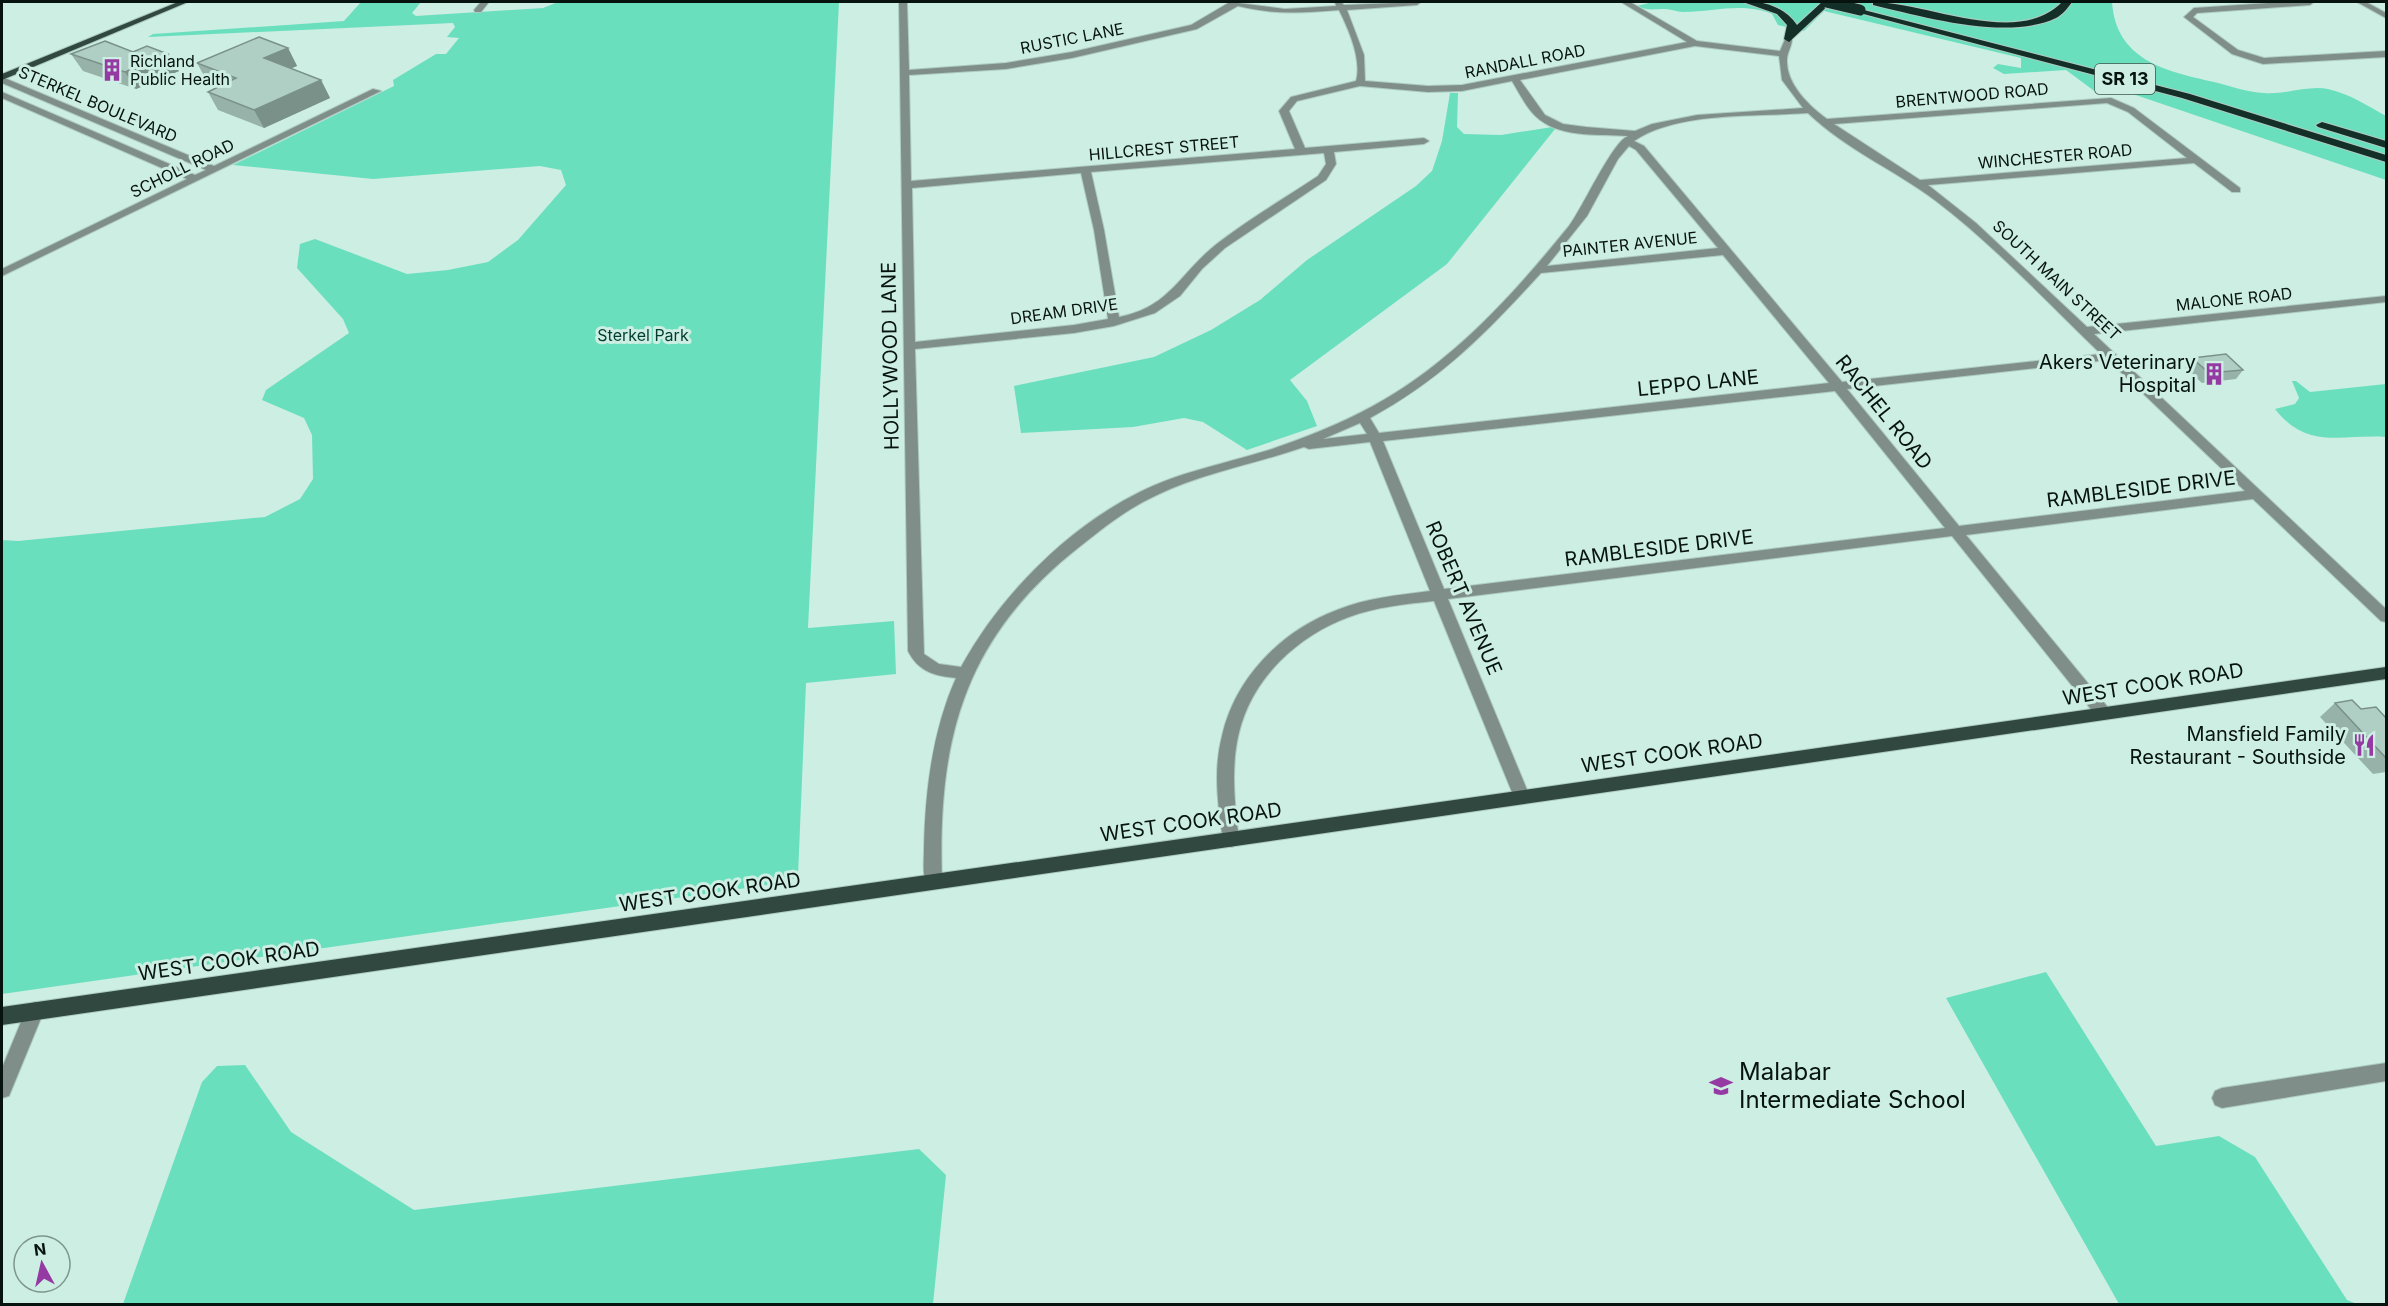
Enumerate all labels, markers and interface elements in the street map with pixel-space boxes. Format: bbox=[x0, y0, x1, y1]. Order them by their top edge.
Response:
street label: RUSTIC LANE bbox=[1019, 18, 1125, 58]
street label: RANDALL ROAD bbox=[1463, 39, 1587, 83]
place label: Richland Public Health bbox=[130, 51, 230, 89]
building icon: Richland Public Health bbox=[99, 57, 125, 83]
street label: STERKEL BOULEVARD bbox=[16, 61, 180, 147]
road number: SR 13 bbox=[2095, 64, 2155, 94]
street label: BRENTWOOD ROAD bbox=[1895, 78, 2049, 112]
street label: HILLCREST STREET bbox=[1088, 131, 1240, 165]
street label: SCHOLL ROAD bbox=[127, 134, 237, 202]
street label: WINCHESTER ROAD bbox=[1977, 139, 2133, 173]
street label: SOUTH MAIN STREET bbox=[1989, 215, 2125, 345]
street label: PAINTER AVENUE bbox=[1562, 227, 1698, 261]
street label: HOLLYWOOD LANE bbox=[876, 262, 904, 450]
street label: MALONE ROAD bbox=[2175, 283, 2293, 315]
street label: DREAM DRIVE bbox=[1009, 294, 1119, 328]
park label: Sterkel Park bbox=[597, 325, 689, 345]
street label: RACHEL ROAD bbox=[1831, 350, 1937, 474]
place label: Akers Veterinary Hospital bbox=[2039, 350, 2196, 397]
building icon: Akers Veterinary Hospital bbox=[2201, 361, 2227, 387]
street label: LEPPO LANE bbox=[1636, 365, 1760, 401]
street label: RAMBLESIDE DRIVE bbox=[2045, 466, 2237, 512]
street label: ROBERT AVENUE bbox=[1421, 517, 1507, 679]
street label: RAMBLESIDE DRIVE bbox=[1563, 525, 1755, 571]
street label: WEST COOK ROAD bbox=[2061, 658, 2245, 710]
place label: Mansfield Family Restaurant - Southside bbox=[2130, 722, 2346, 769]
street label: WEST COOK ROAD bbox=[1580, 728, 1764, 778]
restaurant icon: Mansfield Family Restaurant - Southside bbox=[2351, 732, 2377, 758]
street label: WEST COOK ROAD bbox=[1099, 797, 1283, 847]
street label: WEST COOK ROAD bbox=[618, 867, 802, 917]
street label: WEST COOK ROAD bbox=[137, 936, 321, 986]
place label: Malabar Intermediate School bbox=[1739, 1057, 1966, 1114]
school or university icon: Malabar Intermediate School bbox=[1708, 1073, 1734, 1099]
north arrow bbox=[12, 1234, 72, 1294]
text: N bbox=[32, 1238, 47, 1260]

